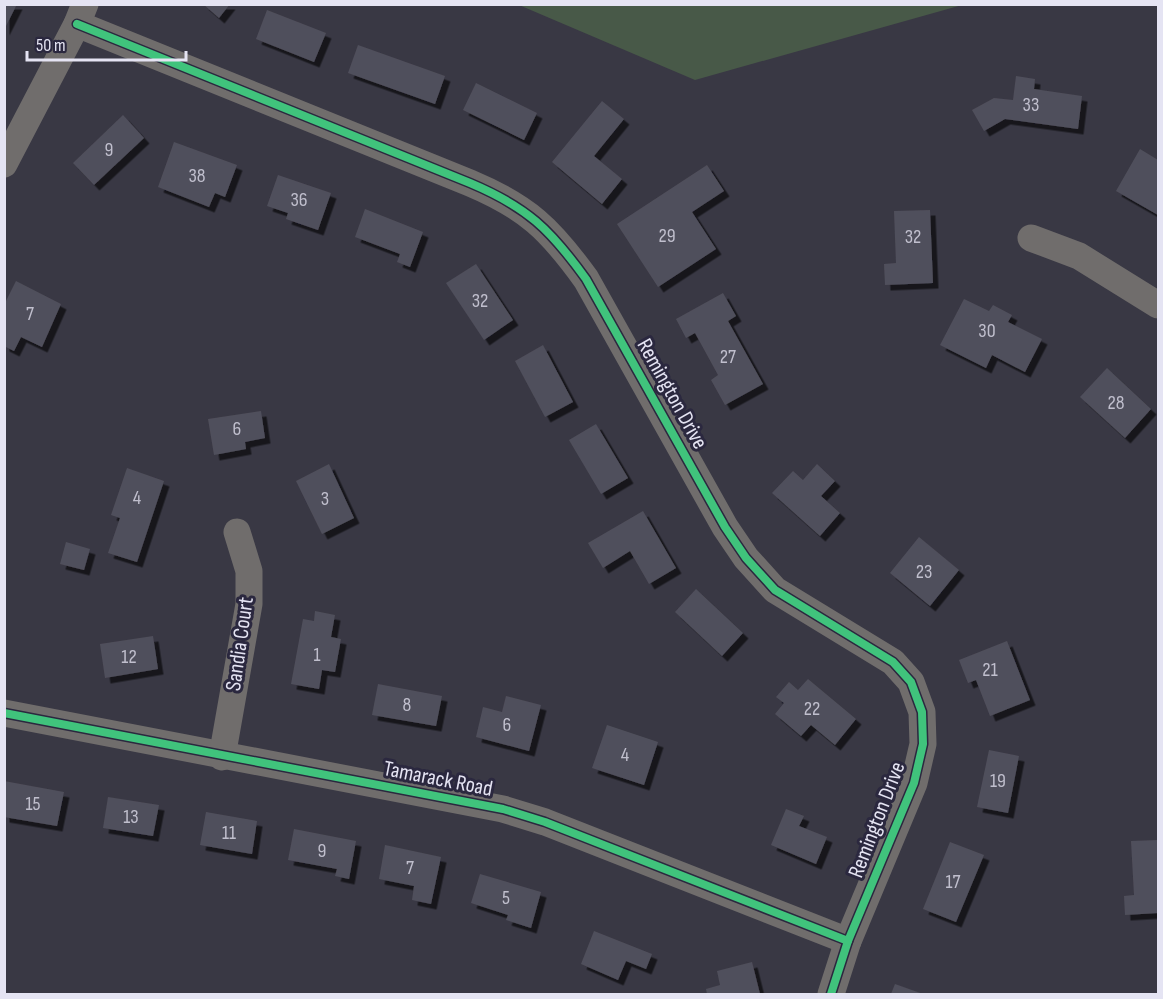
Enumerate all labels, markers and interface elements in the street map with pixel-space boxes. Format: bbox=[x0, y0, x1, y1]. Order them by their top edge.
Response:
scale bar bbox=[27, 24, 186, 62]
text: 50 m bbox=[36, 35, 66, 56]
house number: 33 bbox=[1023, 93, 1039, 117]
house number: 9 bbox=[105, 138, 113, 162]
house number: 38 bbox=[188, 164, 206, 188]
house number: 36 bbox=[290, 188, 308, 212]
house number: 29 bbox=[658, 224, 676, 248]
house number: 32 bbox=[905, 225, 921, 249]
house number: 32 bbox=[472, 289, 488, 313]
house number: 7 bbox=[26, 302, 34, 326]
house number: 30 bbox=[978, 319, 996, 343]
street label: Remington Drive bbox=[631, 334, 713, 454]
house number: 27 bbox=[720, 345, 736, 369]
house number: 28 bbox=[1108, 391, 1125, 415]
house number: 6 bbox=[233, 417, 241, 441]
house number: 4 bbox=[133, 486, 141, 510]
house number: 3 bbox=[321, 487, 329, 511]
house number: 23 bbox=[916, 560, 932, 584]
street label: Sandia Court bbox=[220, 595, 260, 693]
house number: 1 bbox=[314, 643, 321, 667]
house number: 12 bbox=[121, 645, 137, 669]
house number: 21 bbox=[982, 658, 998, 682]
house number: 8 bbox=[403, 693, 411, 717]
house number: 22 bbox=[804, 697, 820, 721]
house number: 6 bbox=[503, 713, 511, 737]
house number: 4 bbox=[621, 743, 629, 767]
street label: Tamarack Road bbox=[381, 755, 495, 803]
street label: Remington Drive bbox=[843, 758, 911, 882]
house number: 19 bbox=[990, 769, 1006, 793]
house number: 15 bbox=[25, 792, 41, 816]
house number: 13 bbox=[123, 805, 139, 829]
house number: 11 bbox=[222, 821, 236, 845]
house number: 9 bbox=[318, 839, 326, 863]
house number: 7 bbox=[406, 856, 414, 880]
house number: 17 bbox=[946, 870, 960, 894]
house number: 5 bbox=[502, 886, 510, 910]

